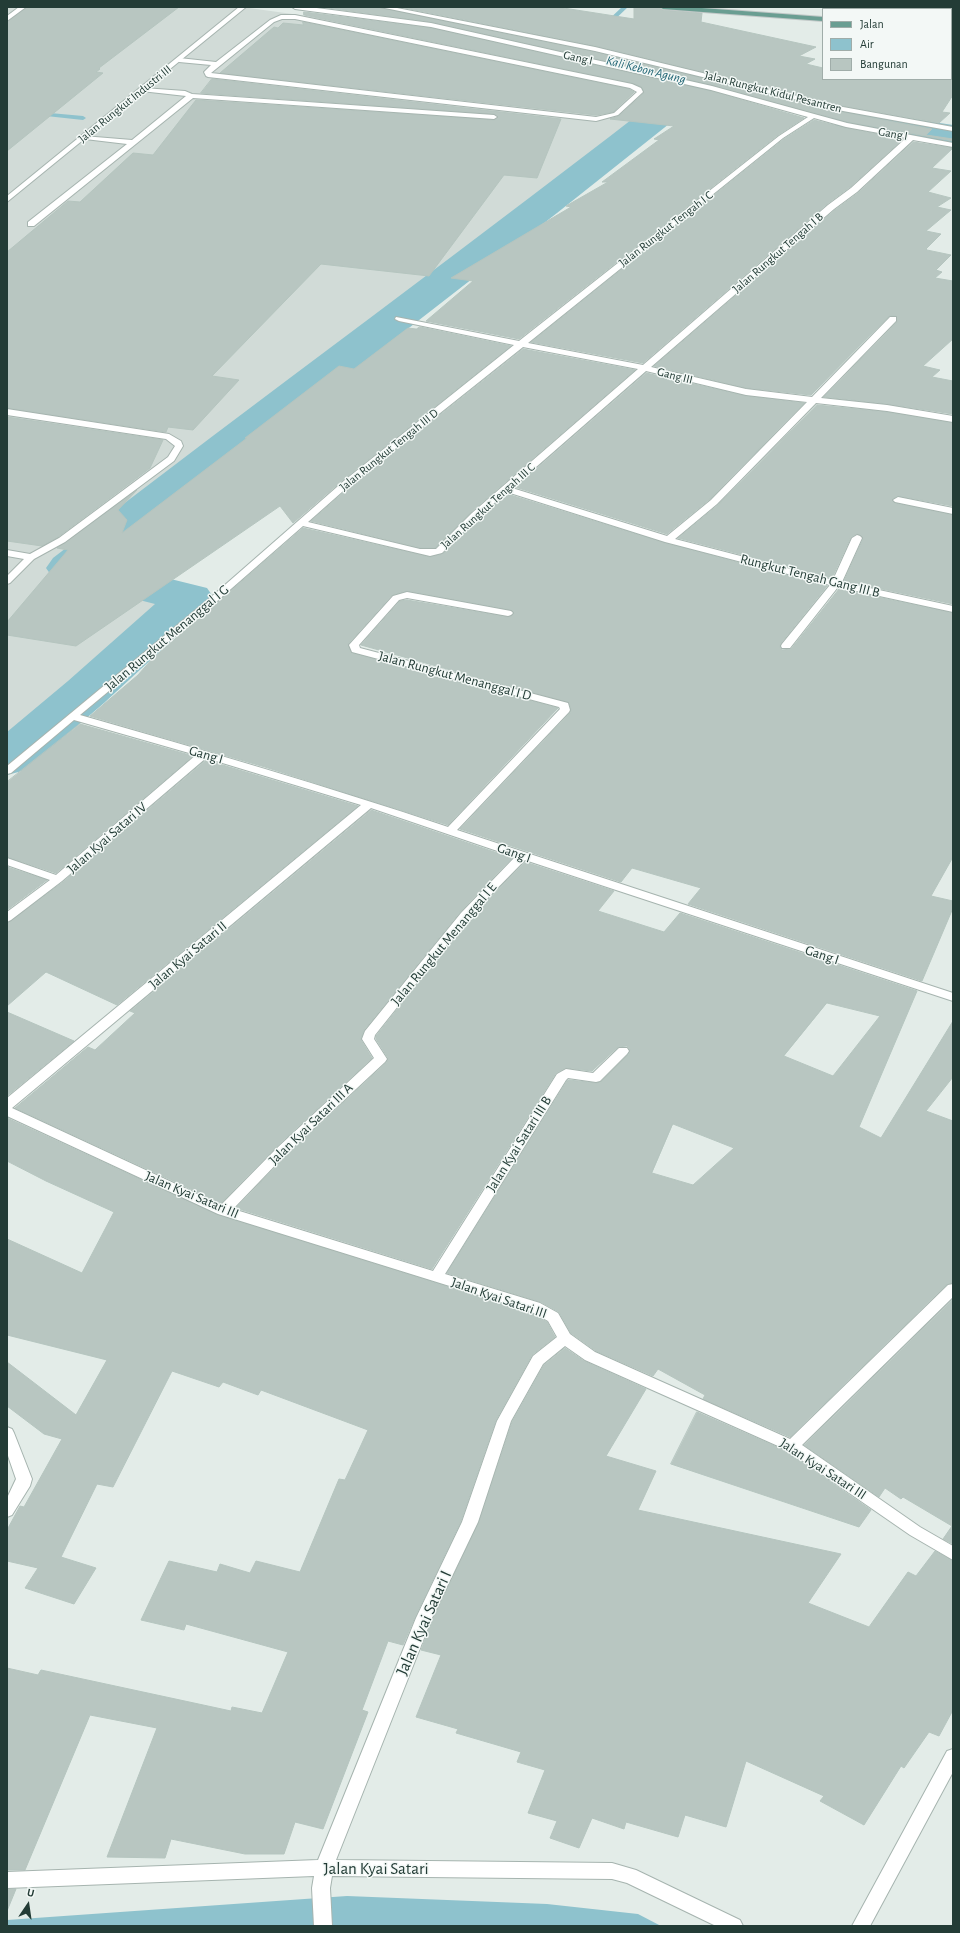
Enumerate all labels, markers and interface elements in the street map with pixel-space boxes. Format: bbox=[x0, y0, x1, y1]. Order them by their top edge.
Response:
legend bbox=[822, 8, 952, 80]
text: Jalan bbox=[860, 18, 884, 30]
text: Air bbox=[860, 38, 874, 50]
street label: Gang I bbox=[562, 48, 594, 68]
water label: Kali Kebon Agung bbox=[605, 53, 687, 87]
text: Bangunan bbox=[860, 58, 908, 70]
street label: Jalan Rungkut Industri III bbox=[75, 62, 175, 146]
street label: Jalan Rungkut Kidul Pesantren bbox=[703, 68, 843, 116]
street label: Gang I bbox=[877, 124, 909, 144]
street label: Jalan Rungkut Tengah I C bbox=[616, 188, 716, 270]
street label: Jalan Rungkut Tengah I B bbox=[730, 210, 826, 296]
street label: Gang III bbox=[656, 365, 694, 387]
street label: Jalan Rungkut Tengah III D bbox=[337, 406, 441, 494]
street label: Jalan Rungkut Tengah III C bbox=[438, 460, 538, 552]
street label: Rungkut Tengah Gang III B bbox=[739, 551, 881, 601]
street label: Jalan Rungkut Menanggal I G bbox=[102, 581, 232, 695]
street label: Jalan Rungkut Menanggal I D bbox=[377, 648, 533, 704]
street label: Gang I bbox=[187, 742, 225, 768]
street label: Jalan Kyai Satari IV bbox=[64, 799, 150, 877]
street label: Gang I bbox=[495, 839, 533, 867]
street label: Jalan Rungkut Menanggal I E bbox=[388, 879, 500, 1009]
street label: Jalan Kyai Satari II bbox=[146, 918, 230, 992]
street label: Gang I bbox=[803, 942, 841, 968]
street label: Jalan Kyai Satari III A bbox=[265, 1080, 357, 1168]
street label: Jalan Kyai Satari III B bbox=[483, 1093, 555, 1195]
street label: Jalan Kyai Satari III bbox=[143, 1168, 241, 1222]
street label: Jalan Kyai Satari III bbox=[449, 1274, 549, 1322]
street label: Jalan Kyai Satari III bbox=[776, 1435, 870, 1503]
street label: Jalan Kyai Satari I bbox=[392, 1567, 456, 1679]
street label: Jalan Kyai Satari bbox=[323, 1859, 429, 1879]
north arrow bbox=[8, 1885, 48, 1925]
text: U bbox=[26, 1887, 35, 1899]

